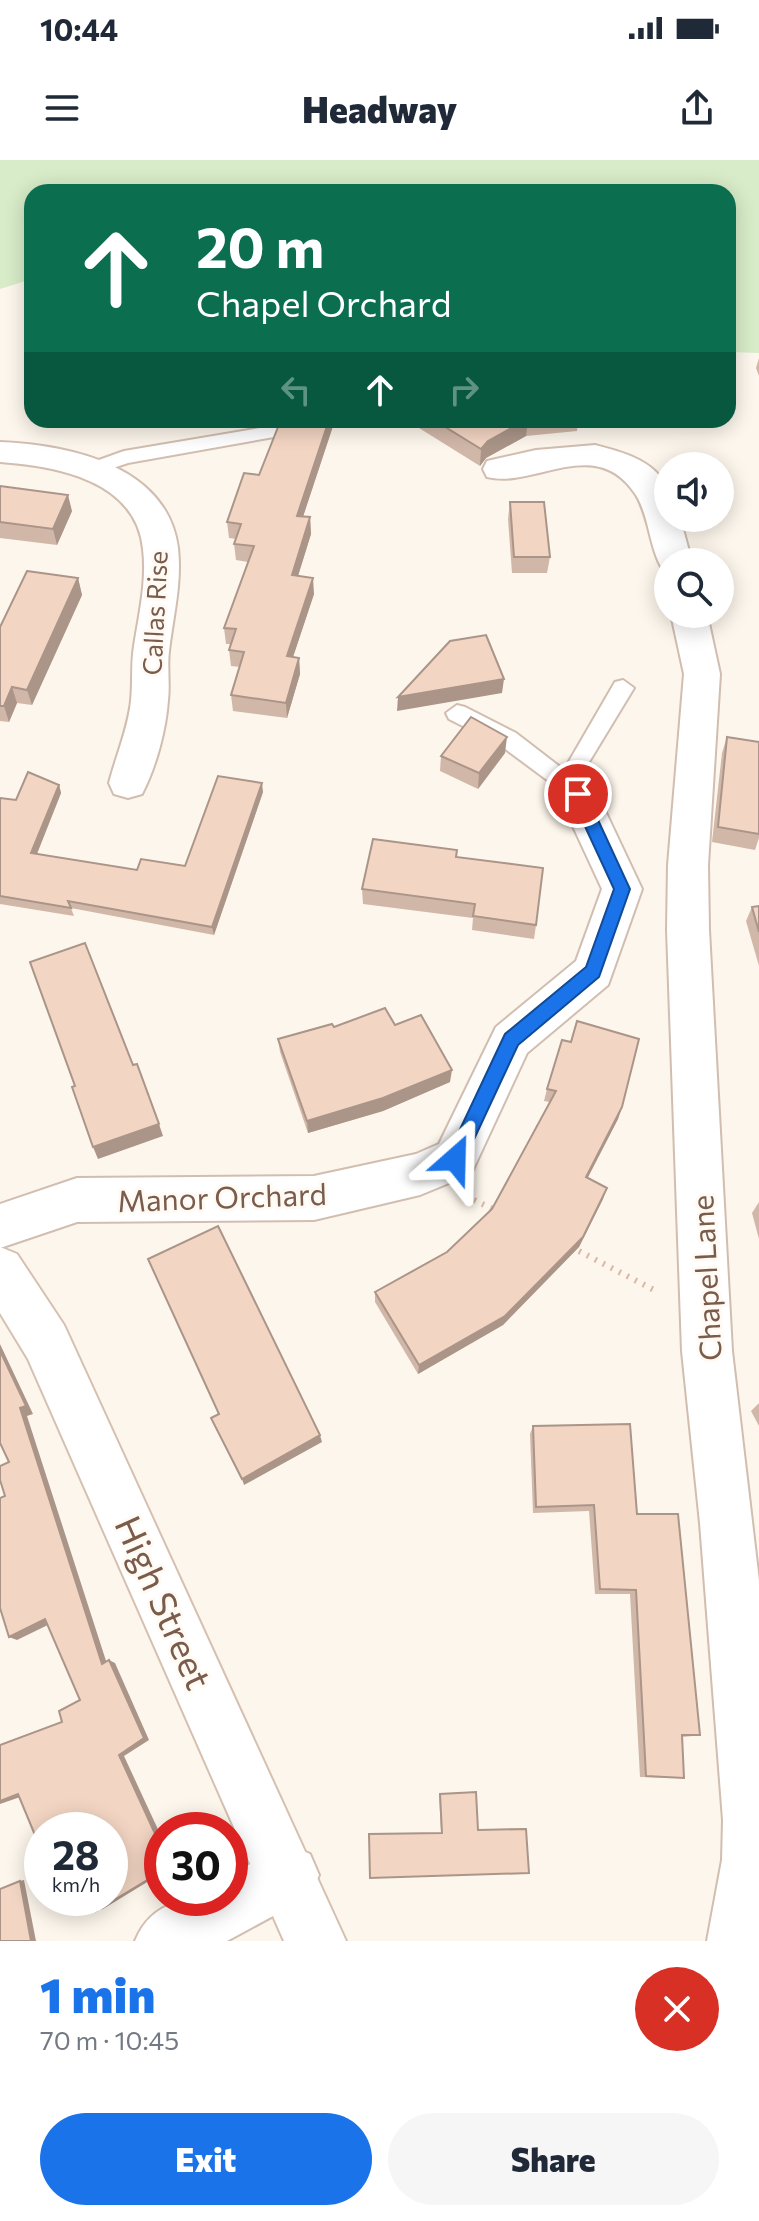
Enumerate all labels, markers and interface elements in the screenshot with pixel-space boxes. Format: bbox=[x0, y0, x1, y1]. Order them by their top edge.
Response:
text: 10:44 bbox=[40, 10, 118, 47]
icon: menu bbox=[40, 86, 84, 130]
text: Headway bbox=[302, 86, 457, 130]
icon: share bbox=[675, 86, 719, 130]
text: 20 m bbox=[196, 211, 324, 280]
icon: ahead bbox=[64, 216, 168, 320]
text: Chapel Orchard bbox=[196, 280, 451, 324]
icon: left bbox=[274, 368, 318, 412]
icon: ahead bbox=[358, 368, 402, 412]
icon: right bbox=[442, 368, 486, 412]
map controls bbox=[654, 452, 734, 628]
button: sound bbox=[654, 452, 734, 532]
button: search bbox=[654, 548, 734, 628]
street label: Callas Rise bbox=[135, 550, 173, 676]
pin bbox=[544, 760, 612, 828]
icon: arrive bbox=[556, 772, 600, 816]
position arrow bbox=[413, 1117, 497, 1201]
street label: Manor Orchard bbox=[117, 1174, 327, 1218]
street label: Chapel Lane bbox=[682, 1194, 728, 1362]
street label: High Street bbox=[107, 1509, 223, 1695]
speed limit sign: 30 bbox=[144, 1812, 248, 1916]
text: 28 bbox=[52, 1829, 100, 1878]
text: km/h bbox=[52, 1872, 100, 1896]
text: 1 min bbox=[40, 1964, 155, 2023]
button: close bbox=[635, 1967, 719, 2051]
text: 70 m · 10:45 bbox=[40, 2024, 179, 2055]
button: Exit bbox=[40, 2113, 372, 2205]
button: Share bbox=[388, 2113, 719, 2205]

